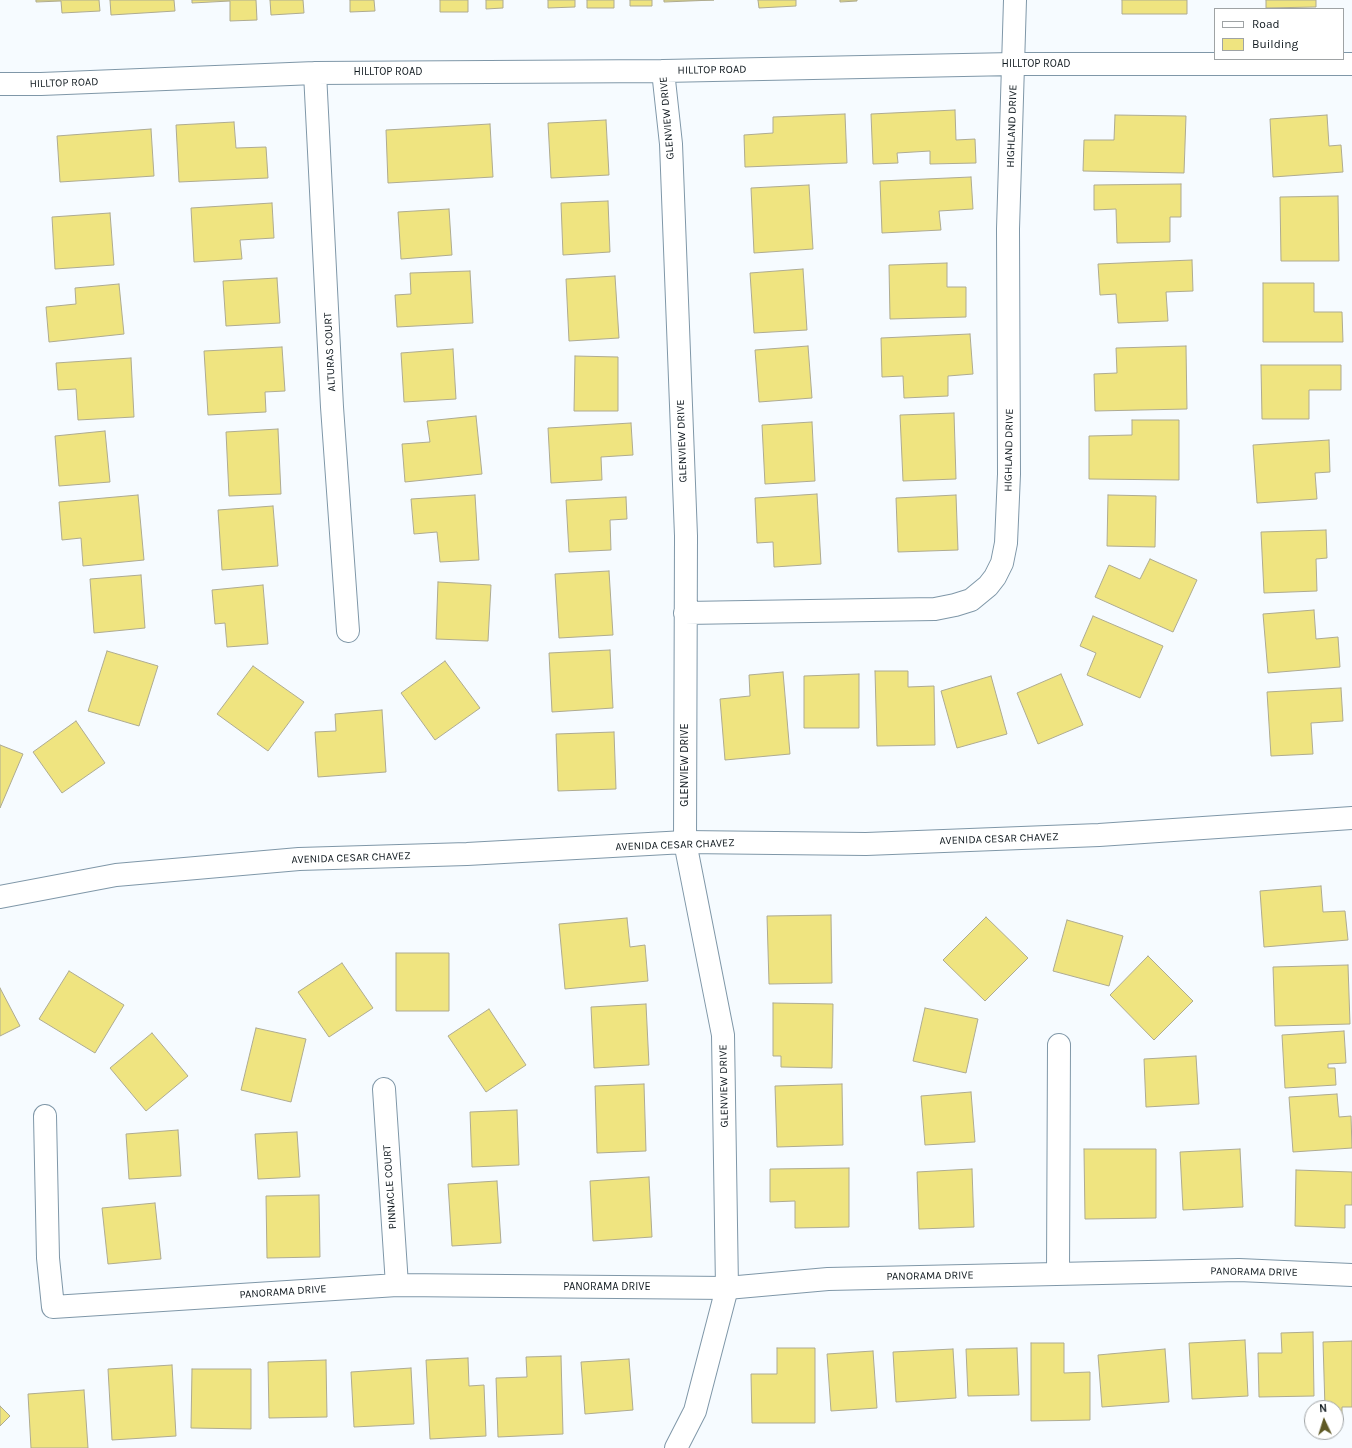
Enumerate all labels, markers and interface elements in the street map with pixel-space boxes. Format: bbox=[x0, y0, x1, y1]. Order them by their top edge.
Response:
legend bbox=[1214, 8, 1344, 60]
text: Road bbox=[1252, 17, 1280, 31]
text: Building bbox=[1252, 37, 1298, 51]
street label: HILLTOP ROAD bbox=[1002, 57, 1070, 71]
street label: HILLTOP ROAD bbox=[677, 63, 747, 77]
street label: HILLTOP ROAD bbox=[354, 65, 422, 79]
street label: HILLTOP ROAD bbox=[29, 75, 99, 91]
street label: GLENVIEW DRIVE bbox=[657, 76, 677, 160]
street label: HIGHLAND DRIVE bbox=[1004, 84, 1020, 168]
street label: ALTURAS COURT bbox=[321, 312, 339, 392]
street label: GLENVIEW DRIVE bbox=[674, 399, 690, 483]
street label: HIGHLAND DRIVE bbox=[1002, 408, 1016, 492]
street label: GLENVIEW DRIVE bbox=[678, 723, 692, 807]
street label: AVENIDA CESAR CHAVEZ bbox=[939, 830, 1059, 848]
street label: AVENIDA CESAR CHAVEZ bbox=[615, 836, 735, 854]
street label: AVENIDA CESAR CHAVEZ bbox=[291, 849, 411, 867]
street label: GLENVIEW DRIVE bbox=[717, 1044, 731, 1128]
street label: PINNACLE COURT bbox=[380, 1144, 400, 1230]
street label: PANORAMA DRIVE bbox=[1210, 1265, 1298, 1279]
street label: PANORAMA DRIVE bbox=[886, 1269, 974, 1283]
street label: PANORAMA DRIVE bbox=[563, 1280, 651, 1294]
street label: PANORAMA DRIVE bbox=[239, 1282, 327, 1302]
north arrow bbox=[1304, 1400, 1344, 1440]
text: N bbox=[1319, 1402, 1328, 1415]

